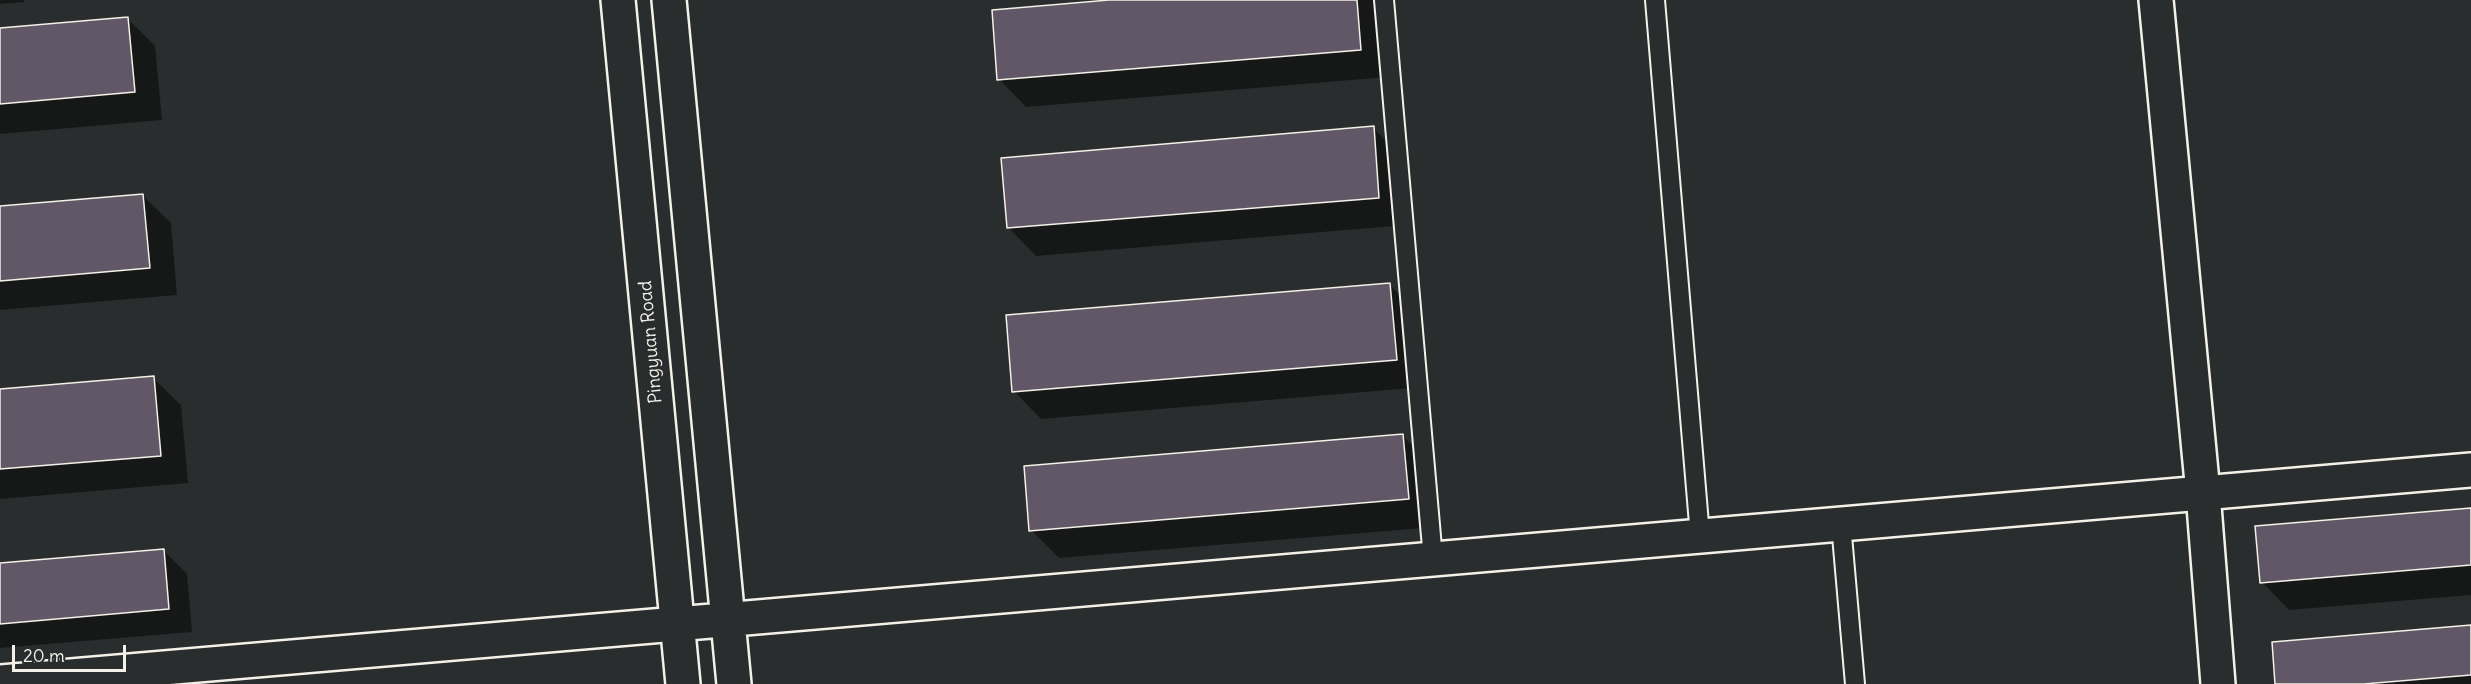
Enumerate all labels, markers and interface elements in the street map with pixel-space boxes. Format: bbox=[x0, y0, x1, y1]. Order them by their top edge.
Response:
street label: Pingyuan Road bbox=[635, 280, 667, 404]
scale bar bbox=[15, 633, 129, 671]
text: 20 m bbox=[23, 644, 65, 667]

